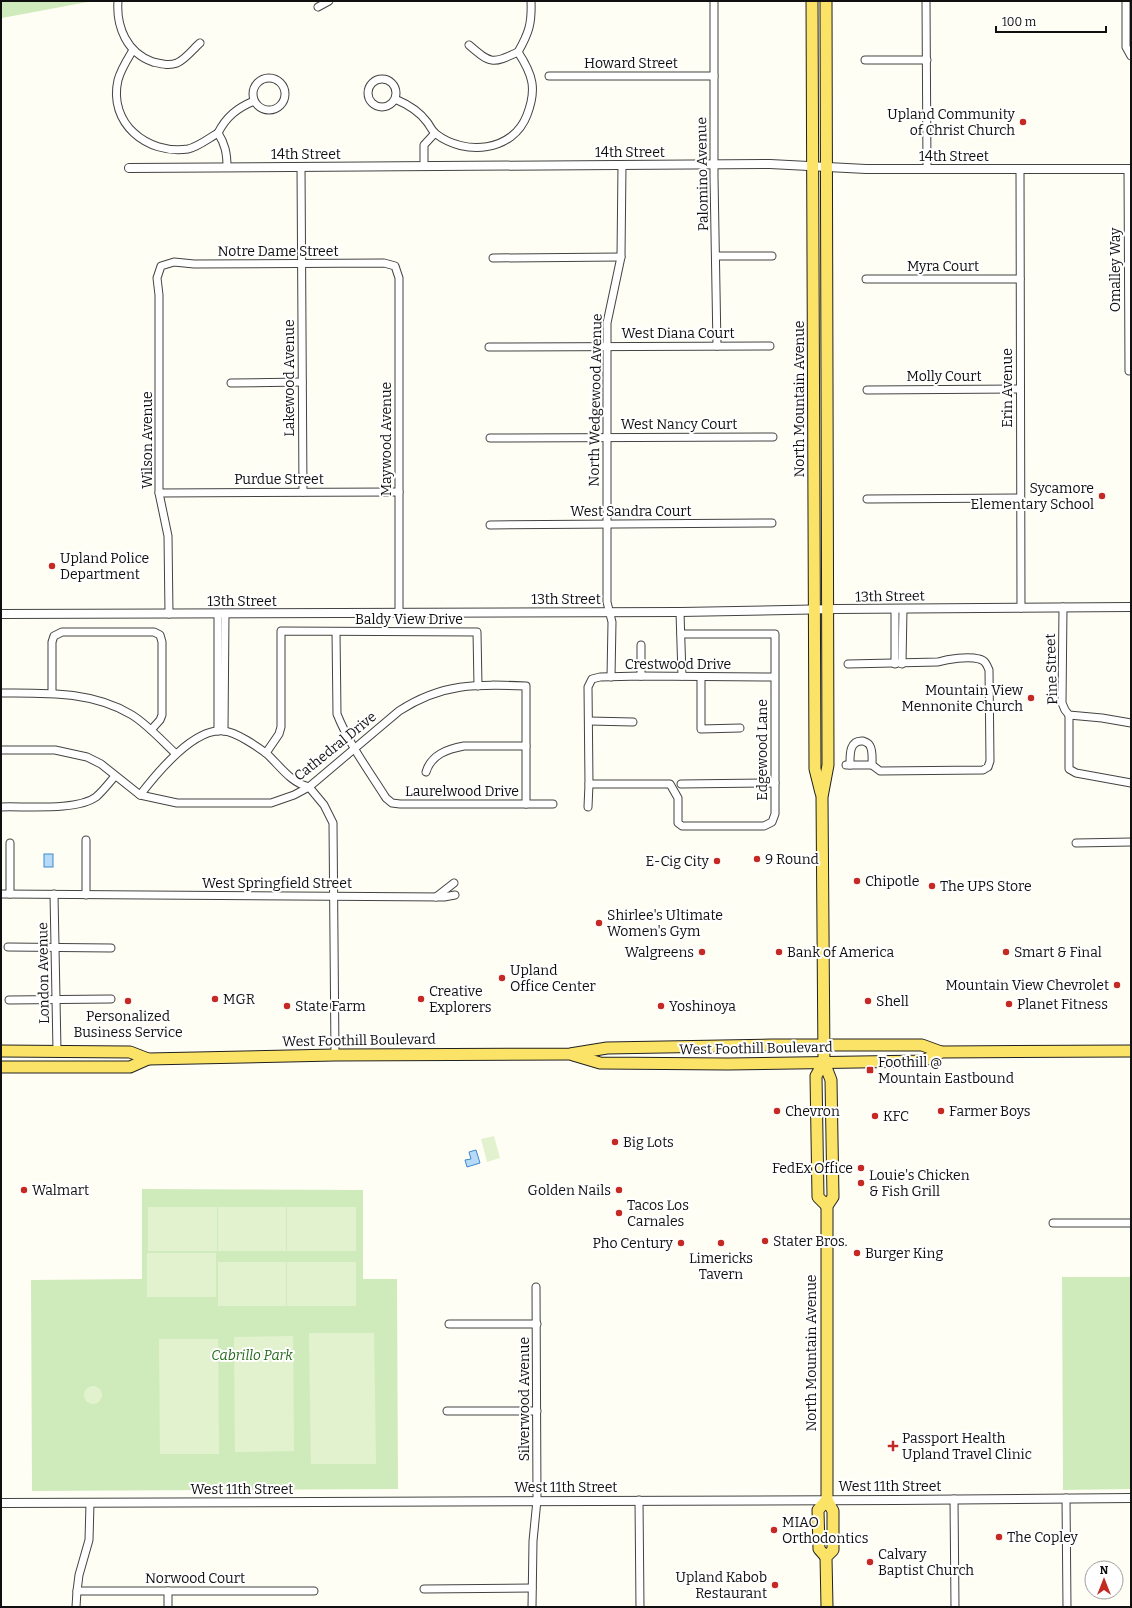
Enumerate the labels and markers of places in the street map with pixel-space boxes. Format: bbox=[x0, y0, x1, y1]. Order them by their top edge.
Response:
place label: Upland Community of Christ Church bbox=[887, 106, 1016, 139]
marker: Upland Community of Christ Church bbox=[1018, 117, 1028, 127]
place label: Sycamore Elementary School bbox=[971, 480, 1094, 513]
marker: Sycamore Elementary School bbox=[1097, 491, 1107, 501]
place label: Upland Police Department bbox=[60, 550, 149, 583]
marker: Upland Police Department bbox=[47, 561, 57, 571]
place label: Mountain View Mennonite Church bbox=[901, 682, 1024, 715]
marker: Mountain View Mennonite Church bbox=[1026, 693, 1036, 703]
place label: 9 Round bbox=[765, 851, 819, 868]
place label: E-Cig City bbox=[645, 853, 710, 870]
marker: 9 Round bbox=[752, 854, 762, 864]
marker: E-Cig City bbox=[712, 856, 722, 866]
place label: Chipotle bbox=[865, 873, 920, 890]
marker: Chipotle bbox=[852, 876, 862, 886]
place label: The UPS Store bbox=[940, 878, 1032, 895]
marker: The UPS Store bbox=[927, 881, 937, 891]
place label: Shirlee's Ultimate Women's Gym bbox=[607, 907, 723, 940]
marker: Shirlee's Ultimate Women's Gym bbox=[594, 918, 604, 928]
place label: Walgreens bbox=[625, 944, 694, 961]
place label: Bank of America bbox=[787, 944, 894, 961]
place label: Smart & Final bbox=[1014, 944, 1102, 961]
marker: Walgreens bbox=[697, 947, 707, 957]
marker: Bank of America bbox=[774, 947, 784, 957]
marker: Smart & Final bbox=[1001, 947, 1011, 957]
place label: Upland Office Center bbox=[510, 962, 596, 995]
marker: Upland Office Center bbox=[497, 973, 507, 983]
place label: Mountain View Chevrolet bbox=[945, 977, 1109, 994]
marker: Mountain View Chevrolet bbox=[1112, 980, 1122, 990]
place label: Creative Explorers bbox=[429, 983, 491, 1016]
place label: MGR bbox=[223, 991, 255, 1008]
place label: Shell bbox=[876, 993, 909, 1010]
marker: MGR bbox=[210, 994, 220, 1004]
marker: Creative Explorers bbox=[416, 994, 426, 1004]
marker: Personalized Business Service bbox=[123, 996, 133, 1006]
marker: Shell bbox=[863, 996, 873, 1006]
place label: Planet Fitness bbox=[1017, 996, 1108, 1013]
place label: State Farm bbox=[295, 998, 366, 1015]
place label: Yoshinoya bbox=[669, 998, 736, 1015]
marker: Planet Fitness bbox=[1004, 999, 1014, 1009]
marker: State Farm bbox=[282, 1001, 292, 1011]
marker: Yoshinoya bbox=[656, 1001, 666, 1011]
place label: Personalized Business Service bbox=[73, 1008, 183, 1041]
place label: Foothill @ Mountain Eastbound bbox=[878, 1054, 1014, 1087]
marker: Foothill @ Mountain Eastbound bbox=[865, 1065, 875, 1075]
place label: Chevron bbox=[785, 1103, 840, 1120]
place label: Farmer Boys bbox=[949, 1103, 1031, 1120]
marker: Chevron bbox=[772, 1106, 782, 1116]
marker: Farmer Boys bbox=[936, 1106, 946, 1116]
place label: KFC bbox=[883, 1108, 909, 1125]
marker: KFC bbox=[870, 1111, 880, 1121]
place label: Big Lots bbox=[623, 1134, 674, 1151]
marker: Big Lots bbox=[610, 1137, 620, 1147]
place label: FedEx Office bbox=[772, 1160, 853, 1177]
marker: FedEx Office bbox=[856, 1163, 866, 1173]
place label: Louie's Chicken & Fish Grill bbox=[869, 1167, 970, 1200]
marker: Louie's Chicken & Fish Grill bbox=[856, 1178, 866, 1188]
place label: Walmart bbox=[32, 1182, 89, 1199]
place label: Golden Nails bbox=[528, 1182, 611, 1199]
marker: Walmart bbox=[19, 1185, 29, 1195]
marker: Golden Nails bbox=[614, 1185, 624, 1195]
place label: Tacos Los Carnales bbox=[627, 1197, 689, 1230]
marker: Tacos Los Carnales bbox=[614, 1208, 624, 1218]
place label: Stater Bros. bbox=[773, 1233, 847, 1250]
place label: Pho Century bbox=[593, 1235, 674, 1252]
marker: Stater Bros. bbox=[760, 1236, 770, 1246]
marker: Pho Century bbox=[676, 1238, 686, 1248]
marker: Limericks Tavern bbox=[716, 1238, 726, 1248]
place label: Burger King bbox=[865, 1245, 943, 1262]
marker: Burger King bbox=[852, 1248, 862, 1258]
place label: Limericks Tavern bbox=[689, 1250, 753, 1283]
place label: Passport Health Upland Travel Clinic bbox=[902, 1430, 1032, 1463]
marker: Passport Health Upland Travel Clinic bbox=[887, 1440, 899, 1452]
place label: MIAO Orthodontics bbox=[782, 1514, 868, 1547]
marker: MIAO Orthodontics bbox=[769, 1525, 779, 1535]
place label: The Copley bbox=[1007, 1529, 1079, 1546]
marker: The Copley bbox=[994, 1532, 1004, 1542]
place label: Calvary Baptist Church bbox=[878, 1546, 974, 1579]
marker: Calvary Baptist Church bbox=[865, 1557, 875, 1567]
place label: Upland Kabob Restaurant bbox=[675, 1569, 767, 1602]
marker: Upland Kabob Restaurant bbox=[770, 1580, 780, 1590]

